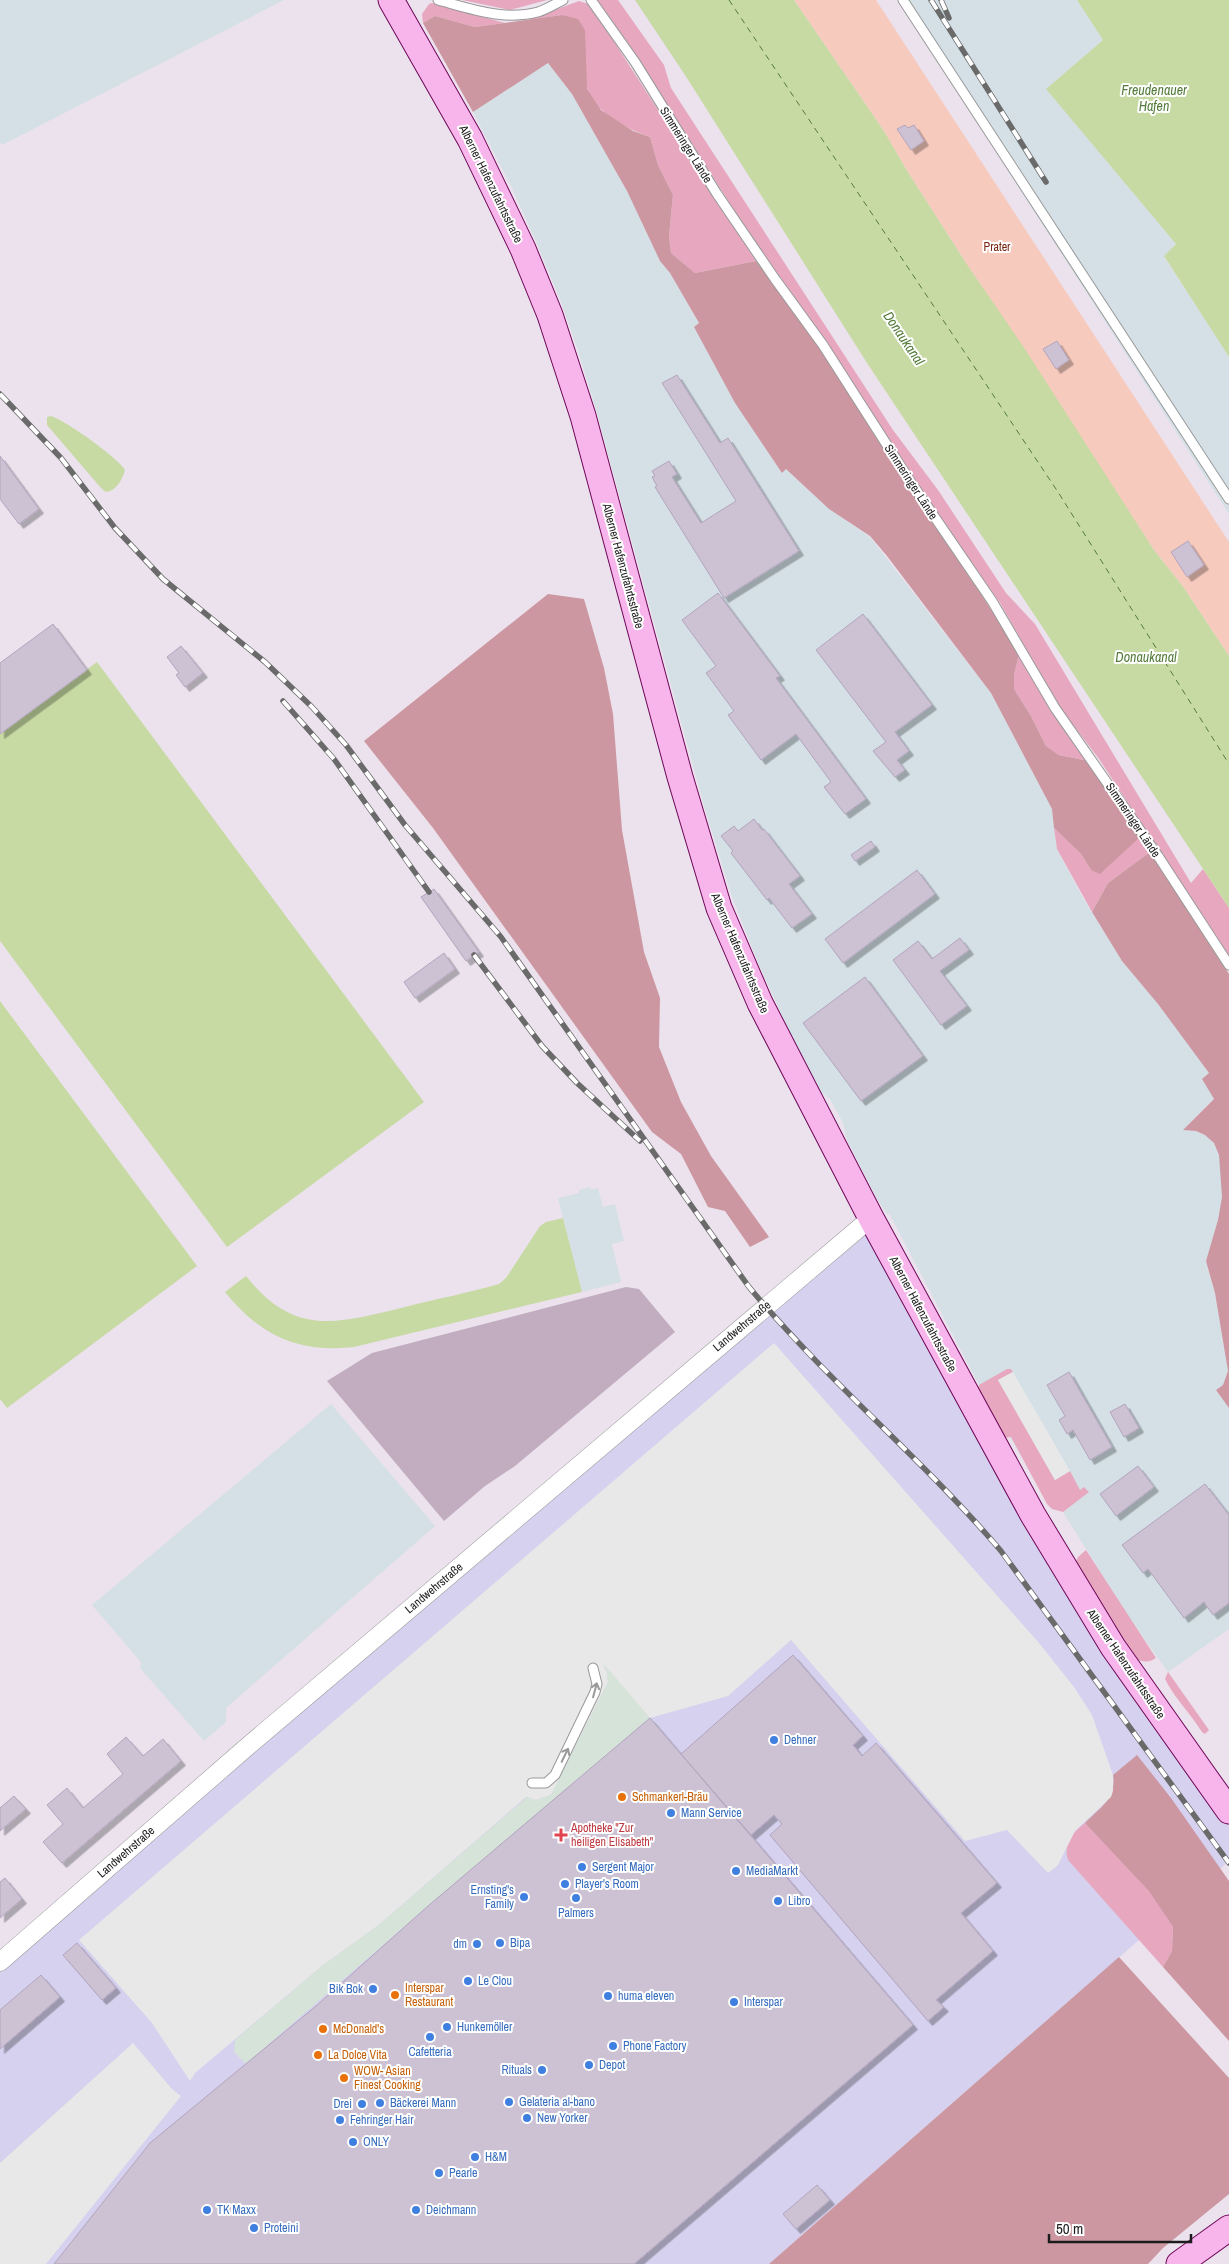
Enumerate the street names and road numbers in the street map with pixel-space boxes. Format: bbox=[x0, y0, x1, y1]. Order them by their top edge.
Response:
street label: Simmeringer Lände bbox=[656, 104, 716, 186]
street label: Alberner Hafenzufahrtsstraße bbox=[455, 122, 526, 246]
street label: Simmeringer Lände bbox=[881, 441, 941, 523]
street label: Alberner Hafenzufahrtsstraße bbox=[598, 501, 647, 630]
street label: Simmeringer Lände bbox=[1102, 779, 1164, 861]
street label: Alberner Hafenzufahrtsstraße bbox=[707, 890, 773, 1016]
street label: Alberner Hafenzufahrtsstraße bbox=[885, 1252, 960, 1375]
street label: Landwehrstraße bbox=[710, 1297, 774, 1355]
street label: Landwehrstraße bbox=[402, 1559, 466, 1617]
street label: Alberner Hafenzufahrtsstraße bbox=[1083, 1605, 1169, 1722]
street label: Landwehrstraße bbox=[94, 1823, 158, 1881]

